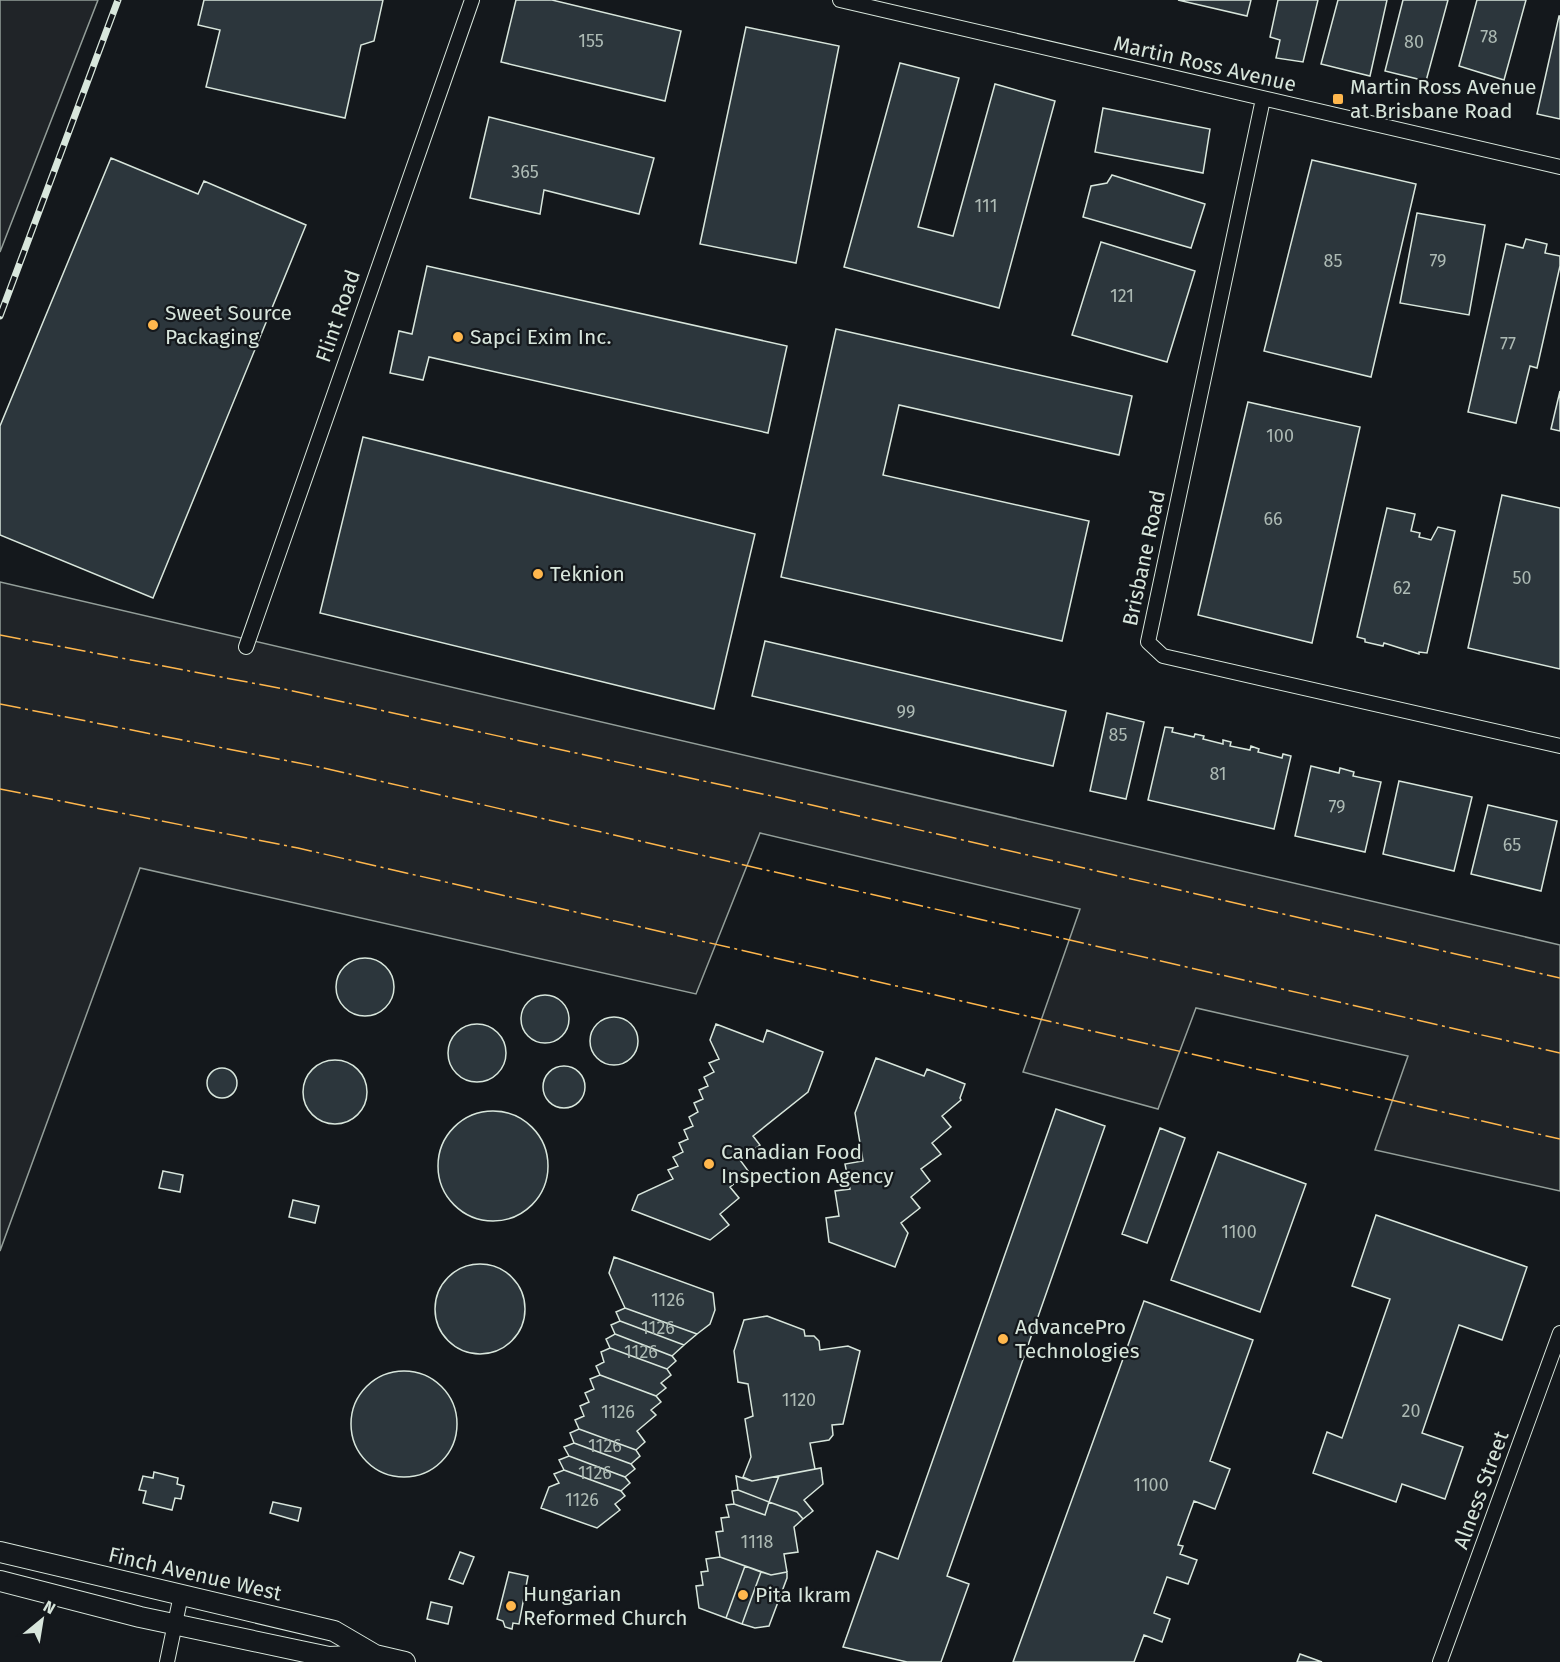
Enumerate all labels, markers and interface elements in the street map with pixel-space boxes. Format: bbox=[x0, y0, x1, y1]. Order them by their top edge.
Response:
house number: 78 bbox=[1480, 26, 1498, 48]
house number: 155 bbox=[578, 30, 604, 52]
street label: Martin Ross Avenue bbox=[1111, 30, 1299, 98]
house number: 80 bbox=[1404, 31, 1424, 53]
place label: Martin Ross Avenue at Brisbane Road bbox=[1350, 74, 1537, 124]
marker: Martin Ross Avenue at Brisbane Road bbox=[1331, 92, 1345, 106]
house number: 365 bbox=[511, 161, 539, 183]
house number: 111 bbox=[975, 195, 997, 217]
house number: 85 bbox=[1324, 250, 1342, 272]
house number: 79 bbox=[1429, 250, 1447, 272]
street label: Flint Road bbox=[310, 266, 366, 366]
house number: 121 bbox=[1110, 285, 1134, 307]
place label: Sweet Source Packaging bbox=[165, 300, 292, 350]
marker: Sweet Source Packaging bbox=[146, 318, 160, 332]
place label: Sapci Exim Inc. bbox=[470, 324, 612, 350]
marker: Sapci Exim Inc. bbox=[451, 330, 465, 344]
house number: 77 bbox=[1500, 333, 1516, 355]
house number: 100 bbox=[1266, 425, 1294, 447]
street label: Brisbane Road bbox=[1117, 488, 1171, 628]
house number: 66 bbox=[1263, 508, 1283, 530]
place label: Teknion bbox=[550, 561, 625, 587]
marker: Teknion bbox=[531, 567, 545, 581]
house number: 50 bbox=[1512, 567, 1532, 589]
house number: 62 bbox=[1393, 577, 1411, 599]
house number: 99 bbox=[897, 701, 915, 723]
house number: 85 bbox=[1109, 724, 1127, 746]
house number: 81 bbox=[1209, 763, 1227, 785]
house number: 79 bbox=[1328, 796, 1346, 818]
house number: 65 bbox=[1503, 834, 1521, 856]
place label: Canadian Food Inspection Agency bbox=[721, 1139, 894, 1189]
marker: Canadian Food Inspection Agency bbox=[702, 1157, 716, 1171]
house number: 1100 bbox=[1221, 1221, 1257, 1243]
house number: 1126 bbox=[651, 1289, 685, 1311]
place label: AdvancePro Technologies bbox=[1015, 1314, 1140, 1364]
house number: 1126 bbox=[641, 1317, 675, 1339]
marker: AdvancePro Technologies bbox=[996, 1332, 1010, 1346]
house number: 1126 bbox=[624, 1341, 658, 1363]
house number: 1120 bbox=[782, 1389, 816, 1411]
house number: 20 bbox=[1402, 1400, 1420, 1422]
house number: 1126 bbox=[601, 1401, 635, 1423]
street label: Alness Street bbox=[1448, 1427, 1515, 1553]
house number: 1126 bbox=[588, 1435, 622, 1457]
house number: 1126 bbox=[578, 1462, 612, 1484]
house number: 1100 bbox=[1133, 1474, 1169, 1496]
house number: 1126 bbox=[565, 1489, 599, 1511]
house number: 1118 bbox=[741, 1531, 773, 1553]
street label: Finch Avenue West bbox=[106, 1541, 285, 1607]
place label: Hungarian Reformed Church bbox=[523, 1581, 688, 1631]
place label: Pita Ikram bbox=[755, 1582, 851, 1608]
marker: Pita Ikram bbox=[736, 1588, 750, 1602]
north arrow bbox=[12, 1590, 72, 1650]
text: N bbox=[40, 1597, 59, 1618]
marker: Hungarian Reformed Church bbox=[504, 1599, 518, 1613]

